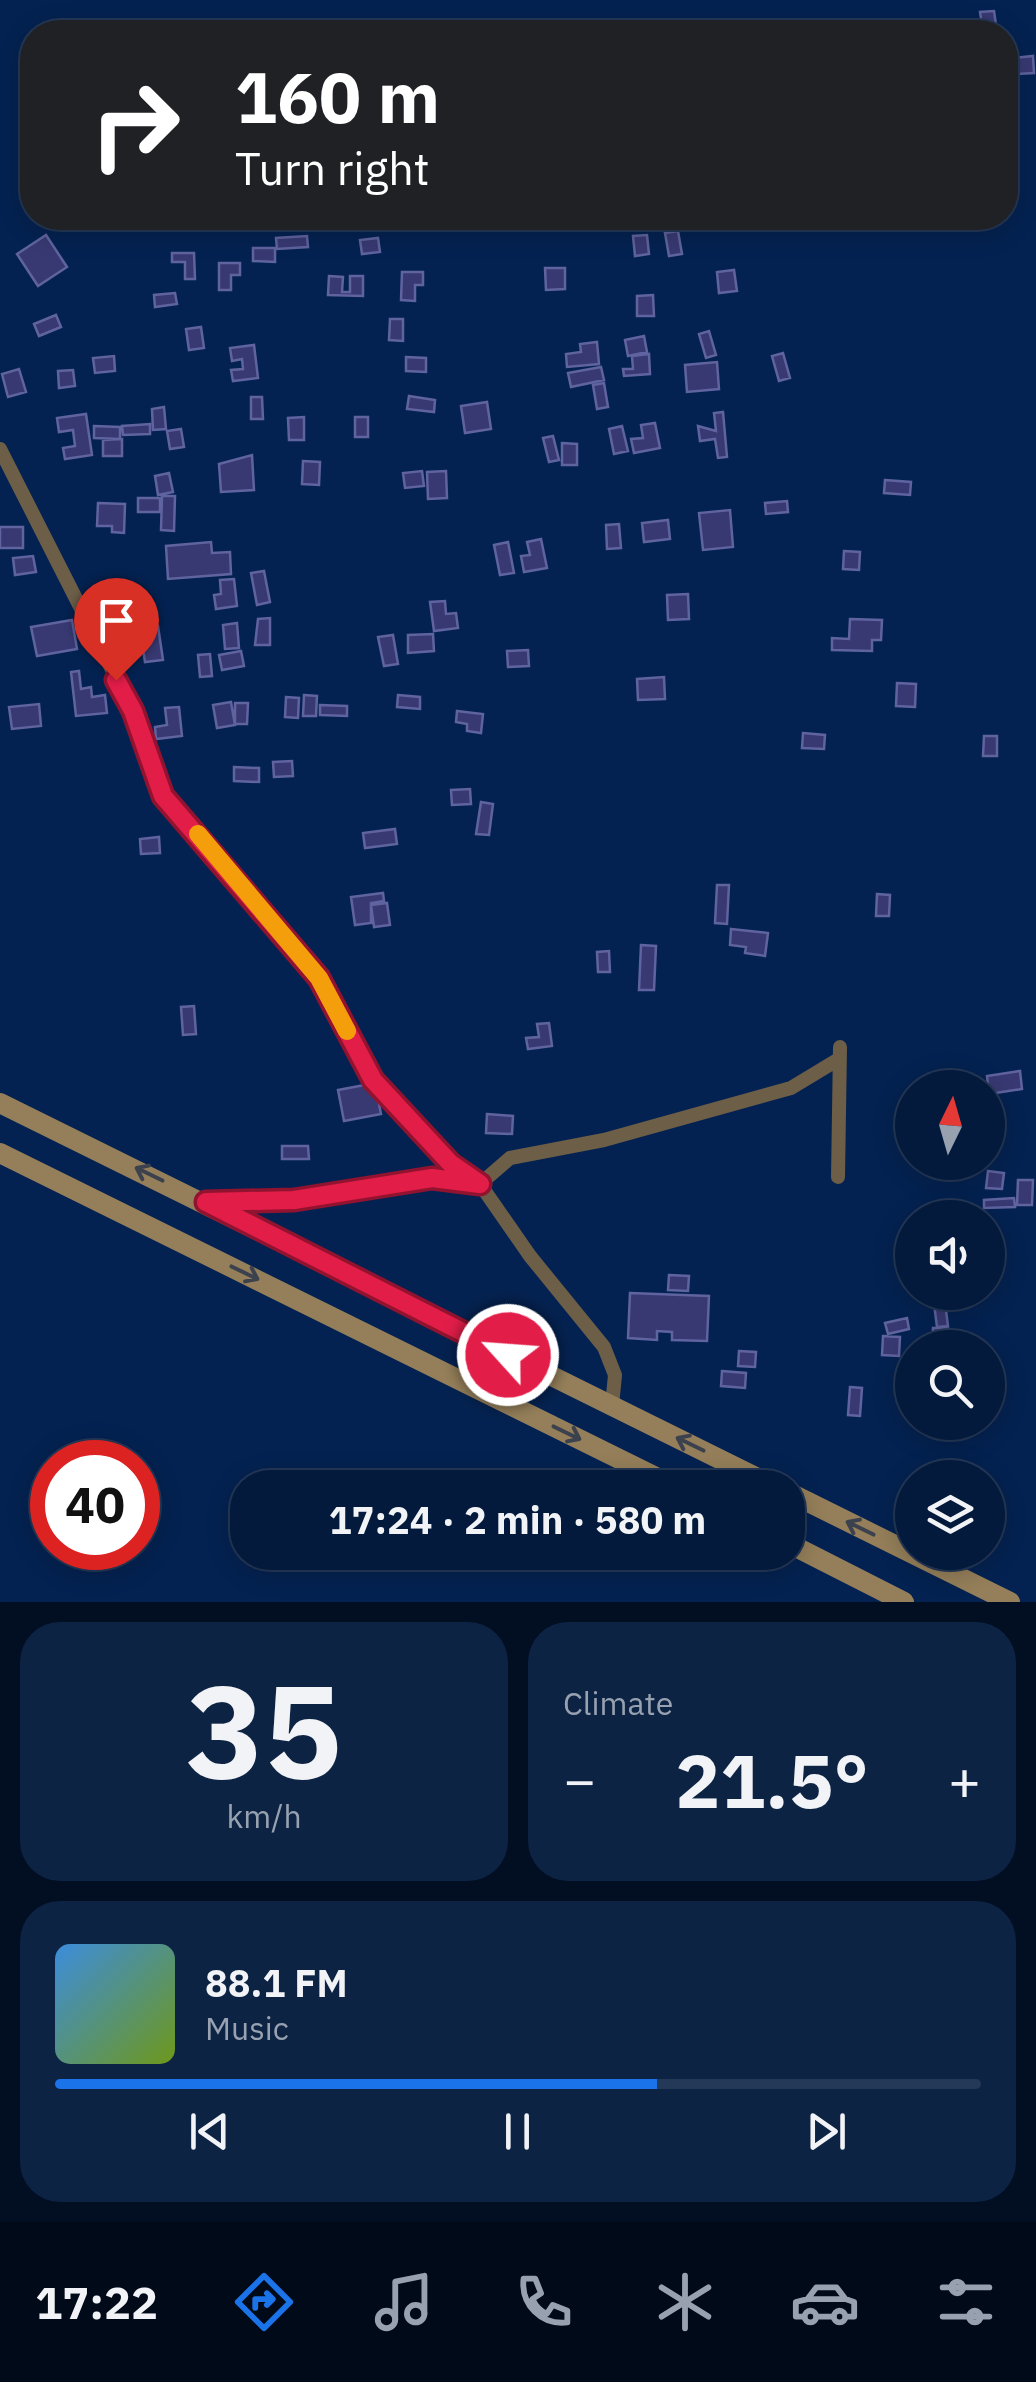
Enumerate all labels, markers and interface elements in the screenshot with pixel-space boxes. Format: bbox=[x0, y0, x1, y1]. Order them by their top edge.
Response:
text: 160 m bbox=[235, 51, 440, 142]
icon: right bbox=[70, 60, 200, 190]
text: Turn right bbox=[235, 139, 430, 197]
pin bbox=[74, 578, 159, 681]
icon: arrive bbox=[89, 593, 144, 648]
north arrow bbox=[895, 1070, 1005, 1180]
map controls bbox=[895, 1070, 1005, 1570]
one-way arrow bbox=[135, 1164, 165, 1183]
button: sound bbox=[895, 1200, 1005, 1310]
one-way arrow bbox=[229, 1264, 259, 1283]
position arrow bbox=[456, 1303, 560, 1407]
button: search bbox=[895, 1330, 1005, 1440]
one-way arrow bbox=[551, 1424, 581, 1443]
one-way arrow bbox=[676, 1434, 706, 1453]
speed limit sign: 40 bbox=[30, 1440, 160, 1570]
button: layers bbox=[895, 1460, 1005, 1570]
text: 17:24 · 2 min · 580 m bbox=[329, 1495, 706, 1544]
one-way arrow bbox=[846, 1518, 875, 1537]
text: 35 bbox=[186, 1645, 342, 1814]
text: Climate bbox=[563, 1682, 673, 1724]
text: 21.5° bbox=[675, 1731, 869, 1829]
text: − bbox=[563, 1744, 596, 1815]
text: + bbox=[948, 1744, 981, 1815]
text: km/h bbox=[226, 1795, 302, 1837]
text: 88.1 FM bbox=[205, 1958, 348, 2007]
text: Music bbox=[205, 2007, 289, 2049]
icon: previous bbox=[182, 2104, 237, 2159]
icon: pause bbox=[490, 2104, 545, 2159]
icon: next bbox=[799, 2104, 854, 2159]
icon: directions bbox=[229, 2267, 299, 2337]
icon: music bbox=[369, 2267, 439, 2337]
icon: phone bbox=[509, 2267, 579, 2337]
icon: climate bbox=[650, 2267, 720, 2337]
icon: car bbox=[790, 2267, 860, 2337]
icon: filters bbox=[931, 2267, 1001, 2337]
text: 17:22 bbox=[35, 2273, 158, 2331]

